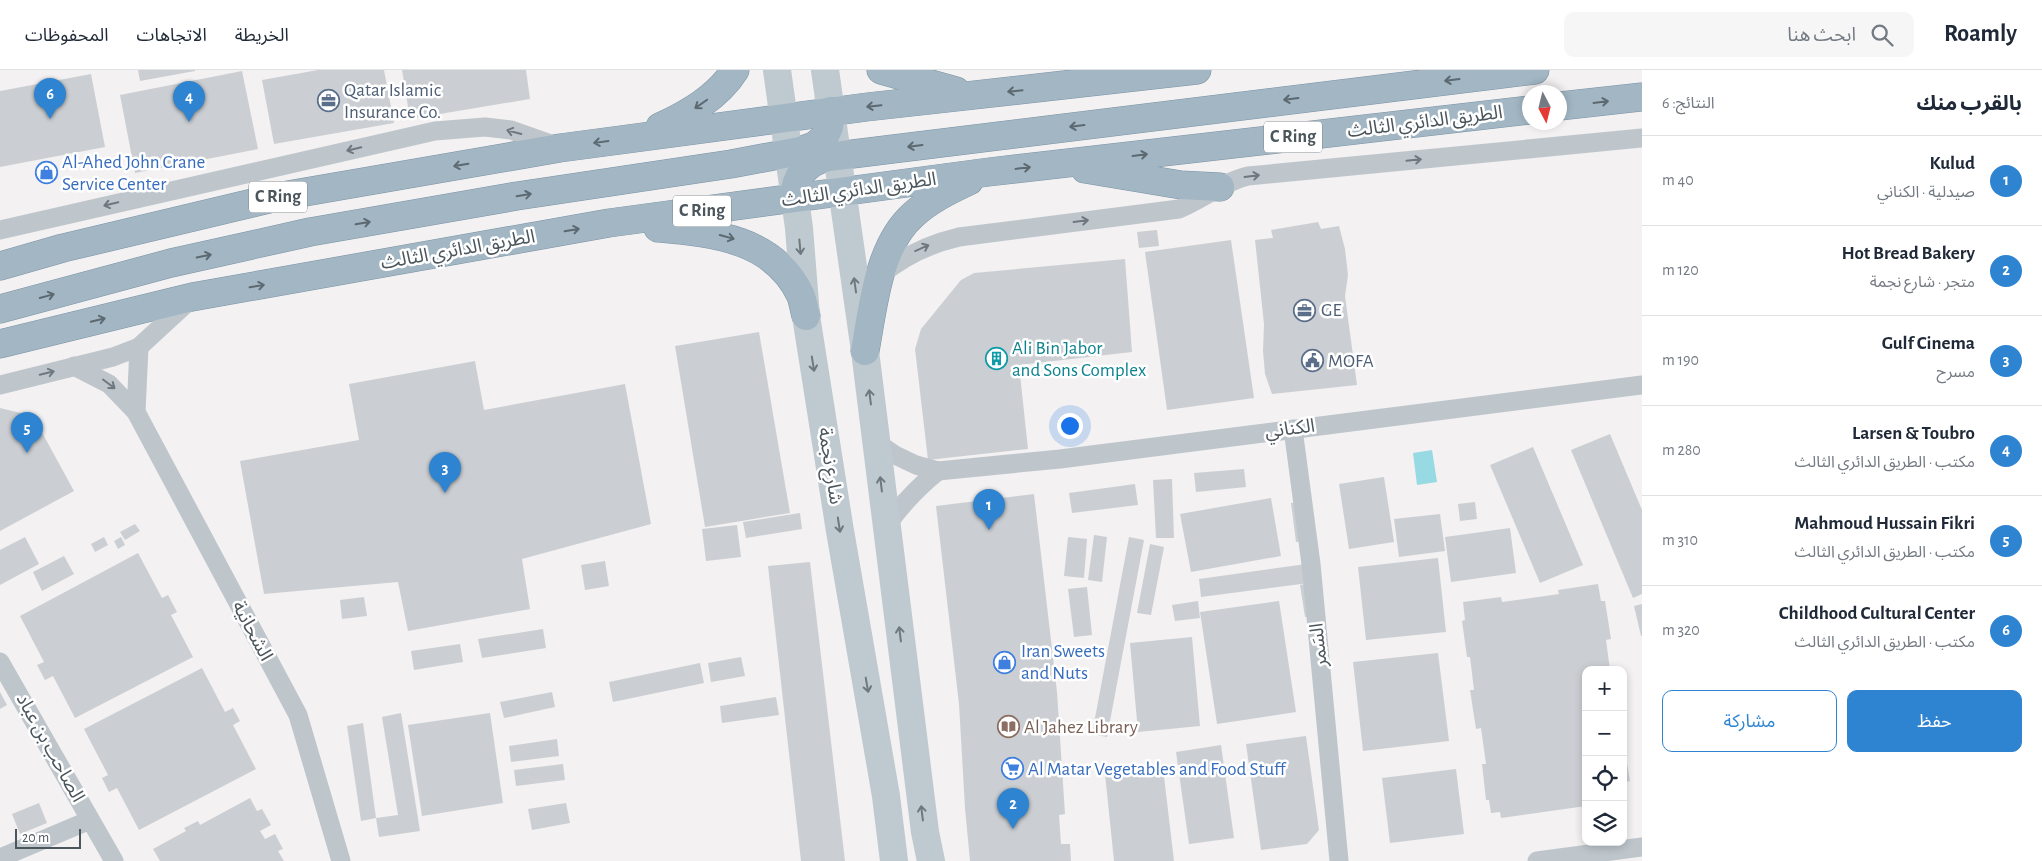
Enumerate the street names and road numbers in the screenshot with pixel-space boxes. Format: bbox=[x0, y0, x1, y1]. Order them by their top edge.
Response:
street label: الطريق الدائري الثالث bbox=[1346, 103, 1504, 145]
road number: C Ring bbox=[1264, 122, 1322, 152]
street label: الطريق الدائري الثالث bbox=[780, 170, 938, 215]
road number: C Ring bbox=[249, 181, 307, 212]
road number: C Ring bbox=[673, 195, 731, 226]
street label: الطريق الدائري الثالث bbox=[379, 227, 537, 277]
street label: الكناني bbox=[1264, 417, 1317, 446]
street label: شارع نجمة bbox=[812, 426, 845, 506]
street label: الشحانية bbox=[228, 598, 276, 664]
street label: السَمر bbox=[1307, 622, 1332, 669]
street label: الصاحب بن عباد bbox=[12, 691, 88, 806]

